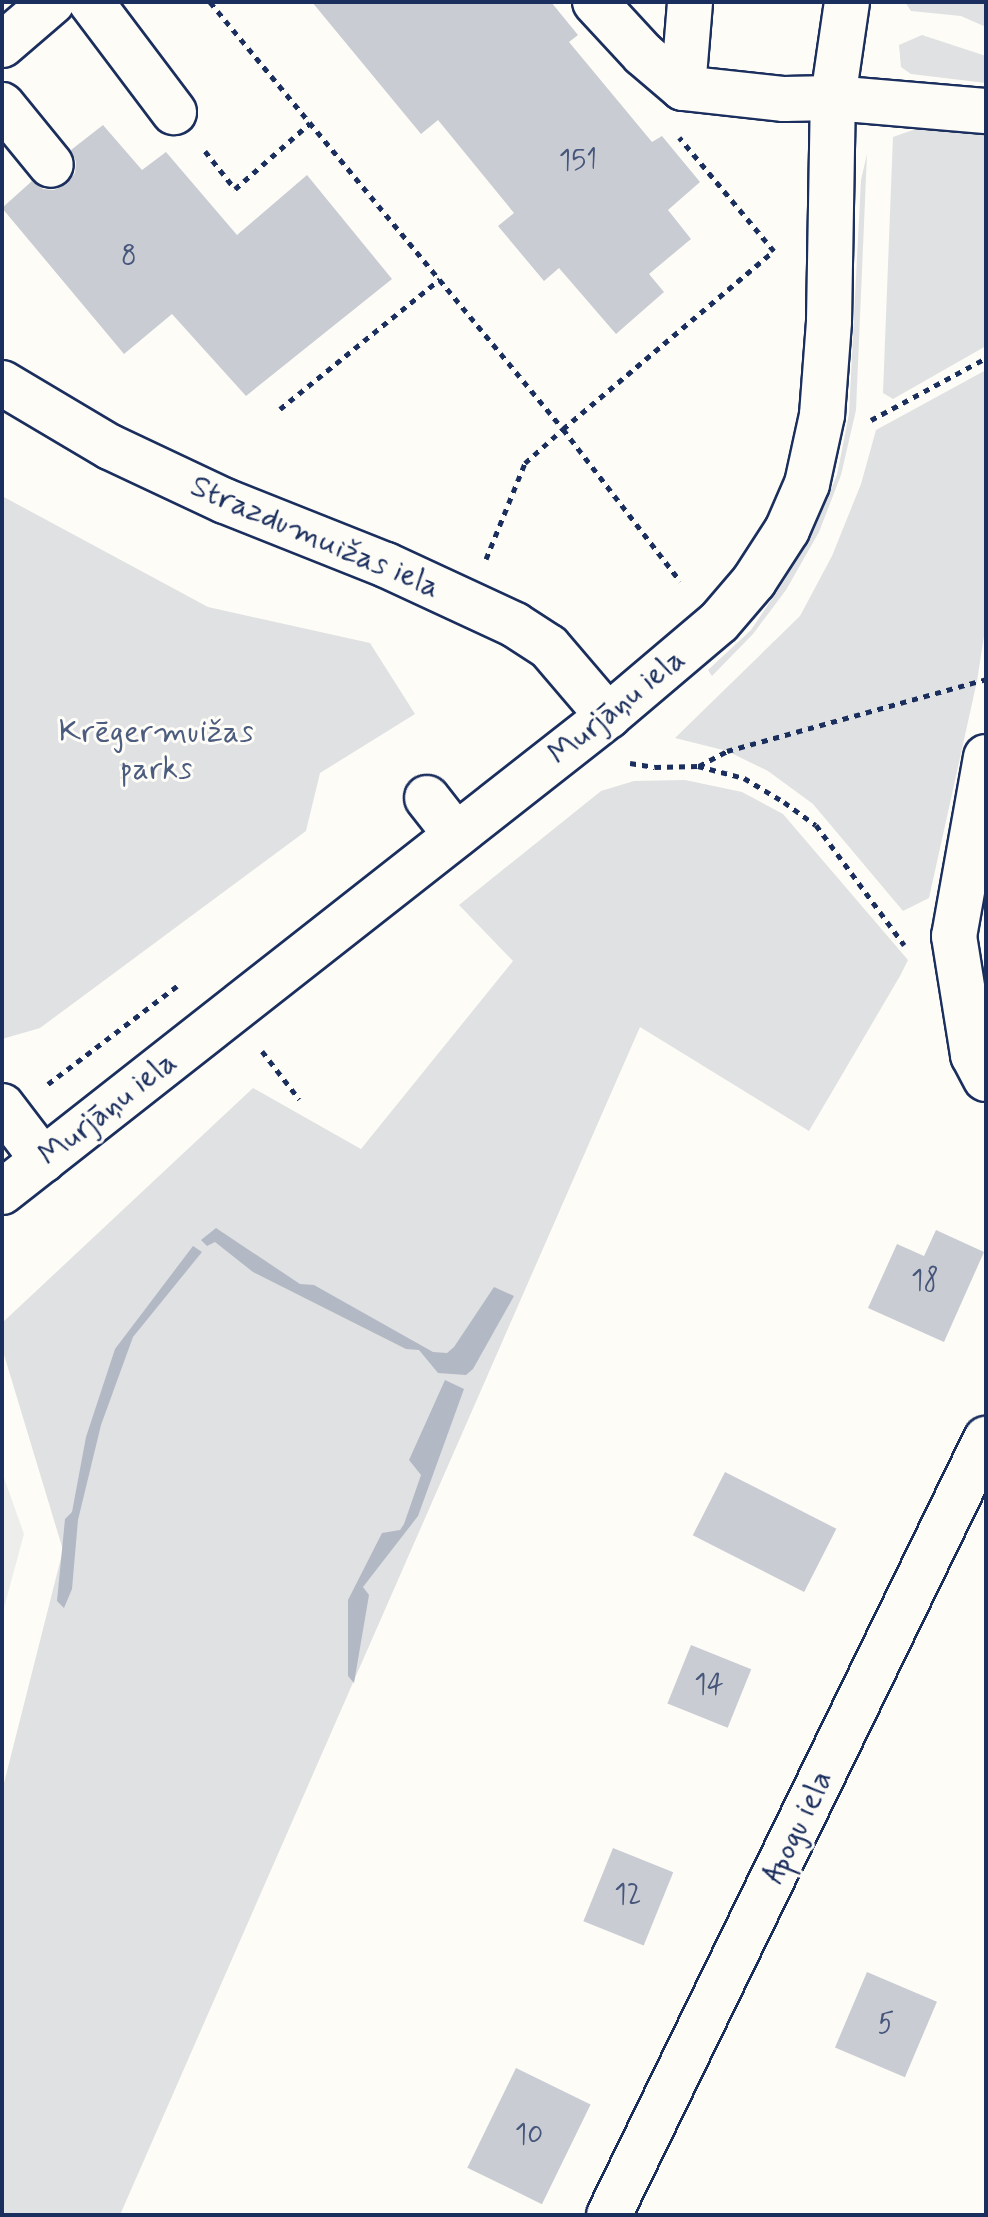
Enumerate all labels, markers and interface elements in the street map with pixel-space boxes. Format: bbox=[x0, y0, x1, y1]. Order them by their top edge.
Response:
house number: 151 bbox=[559, 145, 597, 179]
house number: 8 bbox=[121, 240, 137, 274]
street label: Strazdumuižas iela bbox=[184, 467, 446, 607]
street label: Murjāņu iela bbox=[540, 640, 694, 774]
park label: Krēgermuižas parks bbox=[58, 714, 254, 789]
street label: Murjāņu iela bbox=[30, 1042, 186, 1176]
house number: 18 bbox=[911, 1265, 939, 1299]
house number: 14 bbox=[694, 1669, 724, 1703]
street label: Apogu iela bbox=[754, 1763, 842, 1891]
house number: 12 bbox=[614, 1879, 642, 1913]
house number: 5 bbox=[878, 2008, 894, 2042]
house number: 10 bbox=[515, 2119, 543, 2153]

